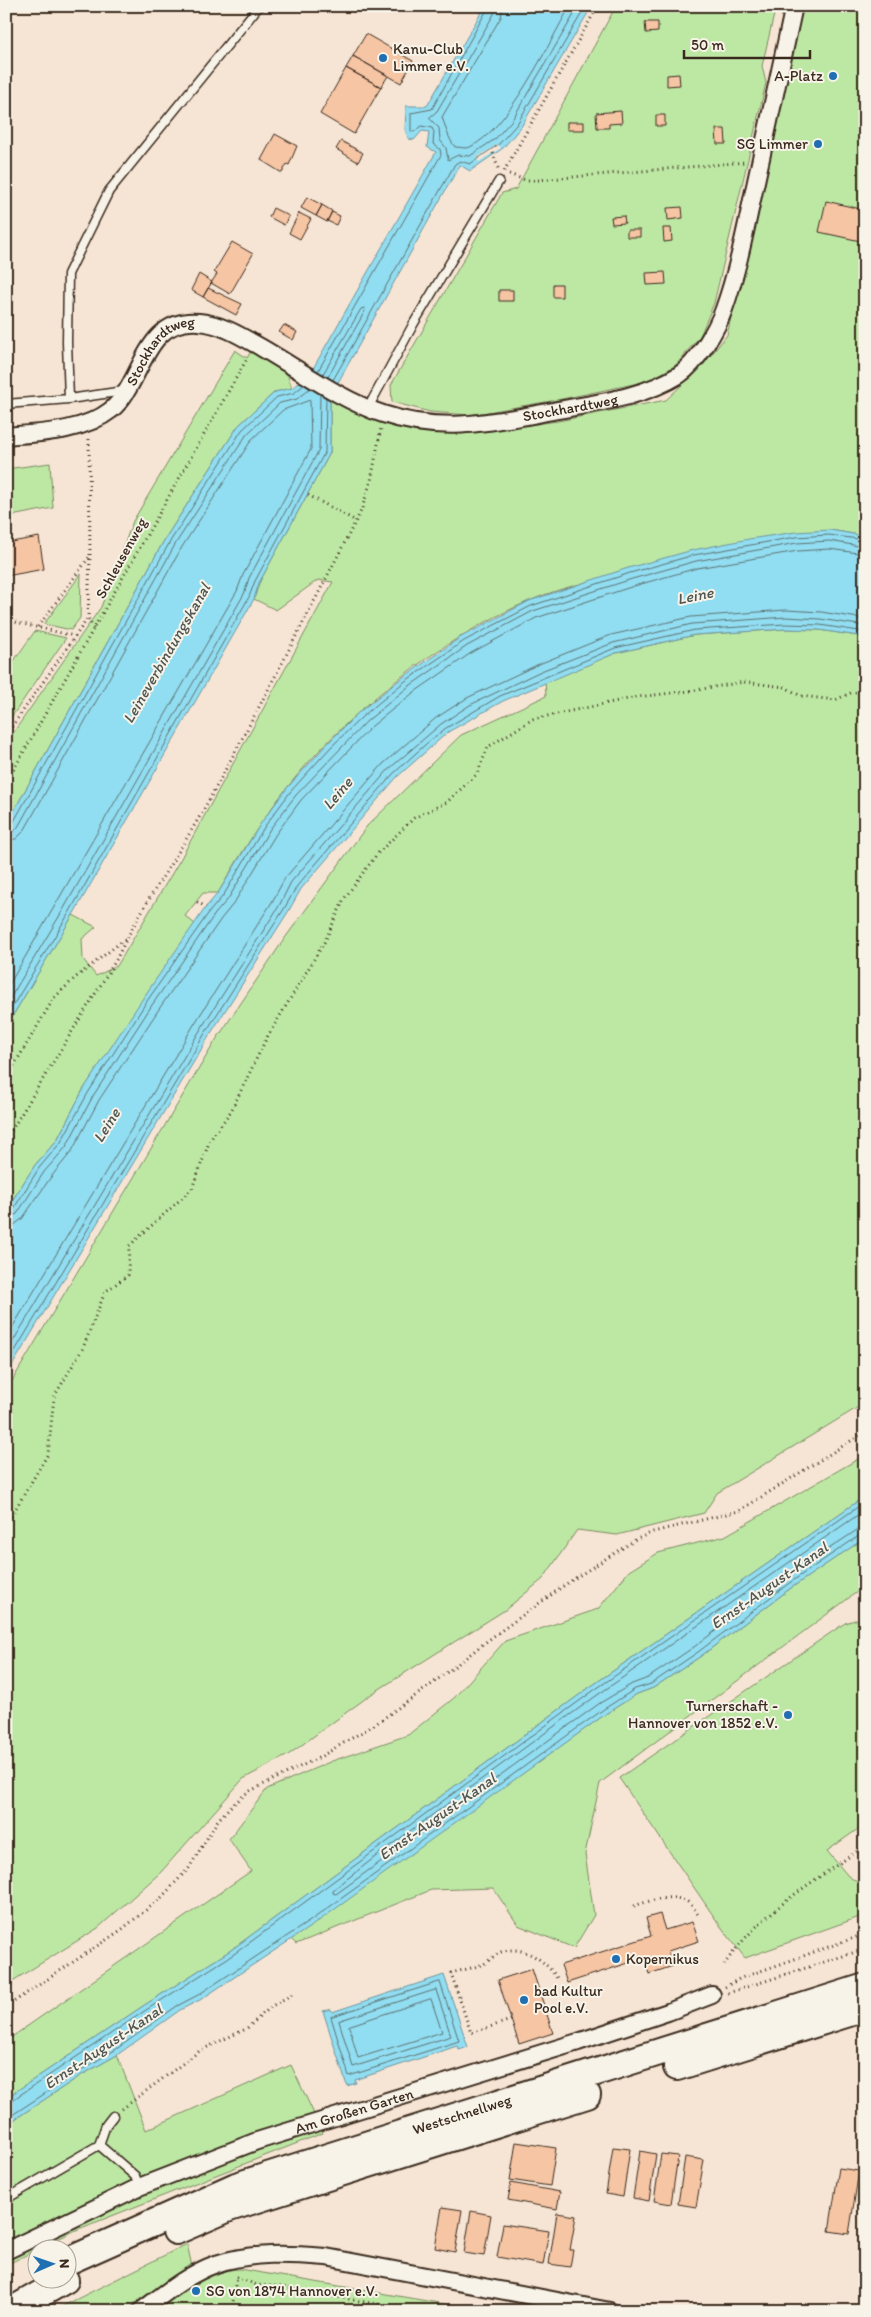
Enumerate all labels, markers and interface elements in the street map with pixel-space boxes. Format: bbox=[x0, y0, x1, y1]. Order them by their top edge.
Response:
scale bar bbox=[684, 28, 810, 60]
text: 50 m bbox=[691, 36, 724, 54]
place label: Kanu-Club Limmer e.V. bbox=[393, 40, 469, 75]
marker: Kanu-Club Limmer e.V. bbox=[377, 52, 389, 64]
place label: A-Platz bbox=[774, 67, 823, 85]
marker: A-Platz bbox=[827, 70, 839, 82]
place label: SG Limmer bbox=[737, 135, 808, 153]
marker: SG Limmer bbox=[812, 138, 824, 150]
street label: Stockhardtweg bbox=[122, 313, 195, 389]
street label: Stockhardtweg bbox=[521, 390, 620, 425]
street label: Schleusenweg bbox=[91, 514, 151, 602]
water label: Leineverbindungskanal bbox=[119, 579, 215, 727]
water label: Leine bbox=[675, 582, 716, 608]
water label: Leine bbox=[318, 772, 357, 813]
water label: Leine bbox=[89, 1104, 125, 1146]
water label: Ernst-August-Kanal bbox=[707, 1537, 833, 1633]
place label: Turnerschaft - Hannover von 1852 e.V. bbox=[628, 1697, 778, 1732]
marker: Turnerschaft - Hannover von 1852 e.V. bbox=[782, 1709, 794, 1721]
water label: Ernst-August-Kanal bbox=[375, 1768, 501, 1864]
place label: Kopernikus bbox=[626, 1950, 699, 1968]
marker: Kopernikus bbox=[610, 1953, 622, 1965]
place label: bad Kultur Pool e.V. bbox=[534, 1982, 603, 2017]
marker: bad Kultur Pool e.V. bbox=[518, 1994, 530, 2006]
water label: Ernst-August-Kanal bbox=[40, 1999, 167, 2093]
street label: Am Großen Garten bbox=[293, 2084, 416, 2138]
street label: Westschnellweg bbox=[410, 2090, 514, 2139]
north arrow bbox=[28, 2240, 78, 2290]
text: N bbox=[56, 2259, 73, 2269]
place label: SG von 1874 Hannover e.V. bbox=[206, 2282, 378, 2300]
marker: SG von 1874 Hannover e.V. bbox=[190, 2285, 202, 2297]

